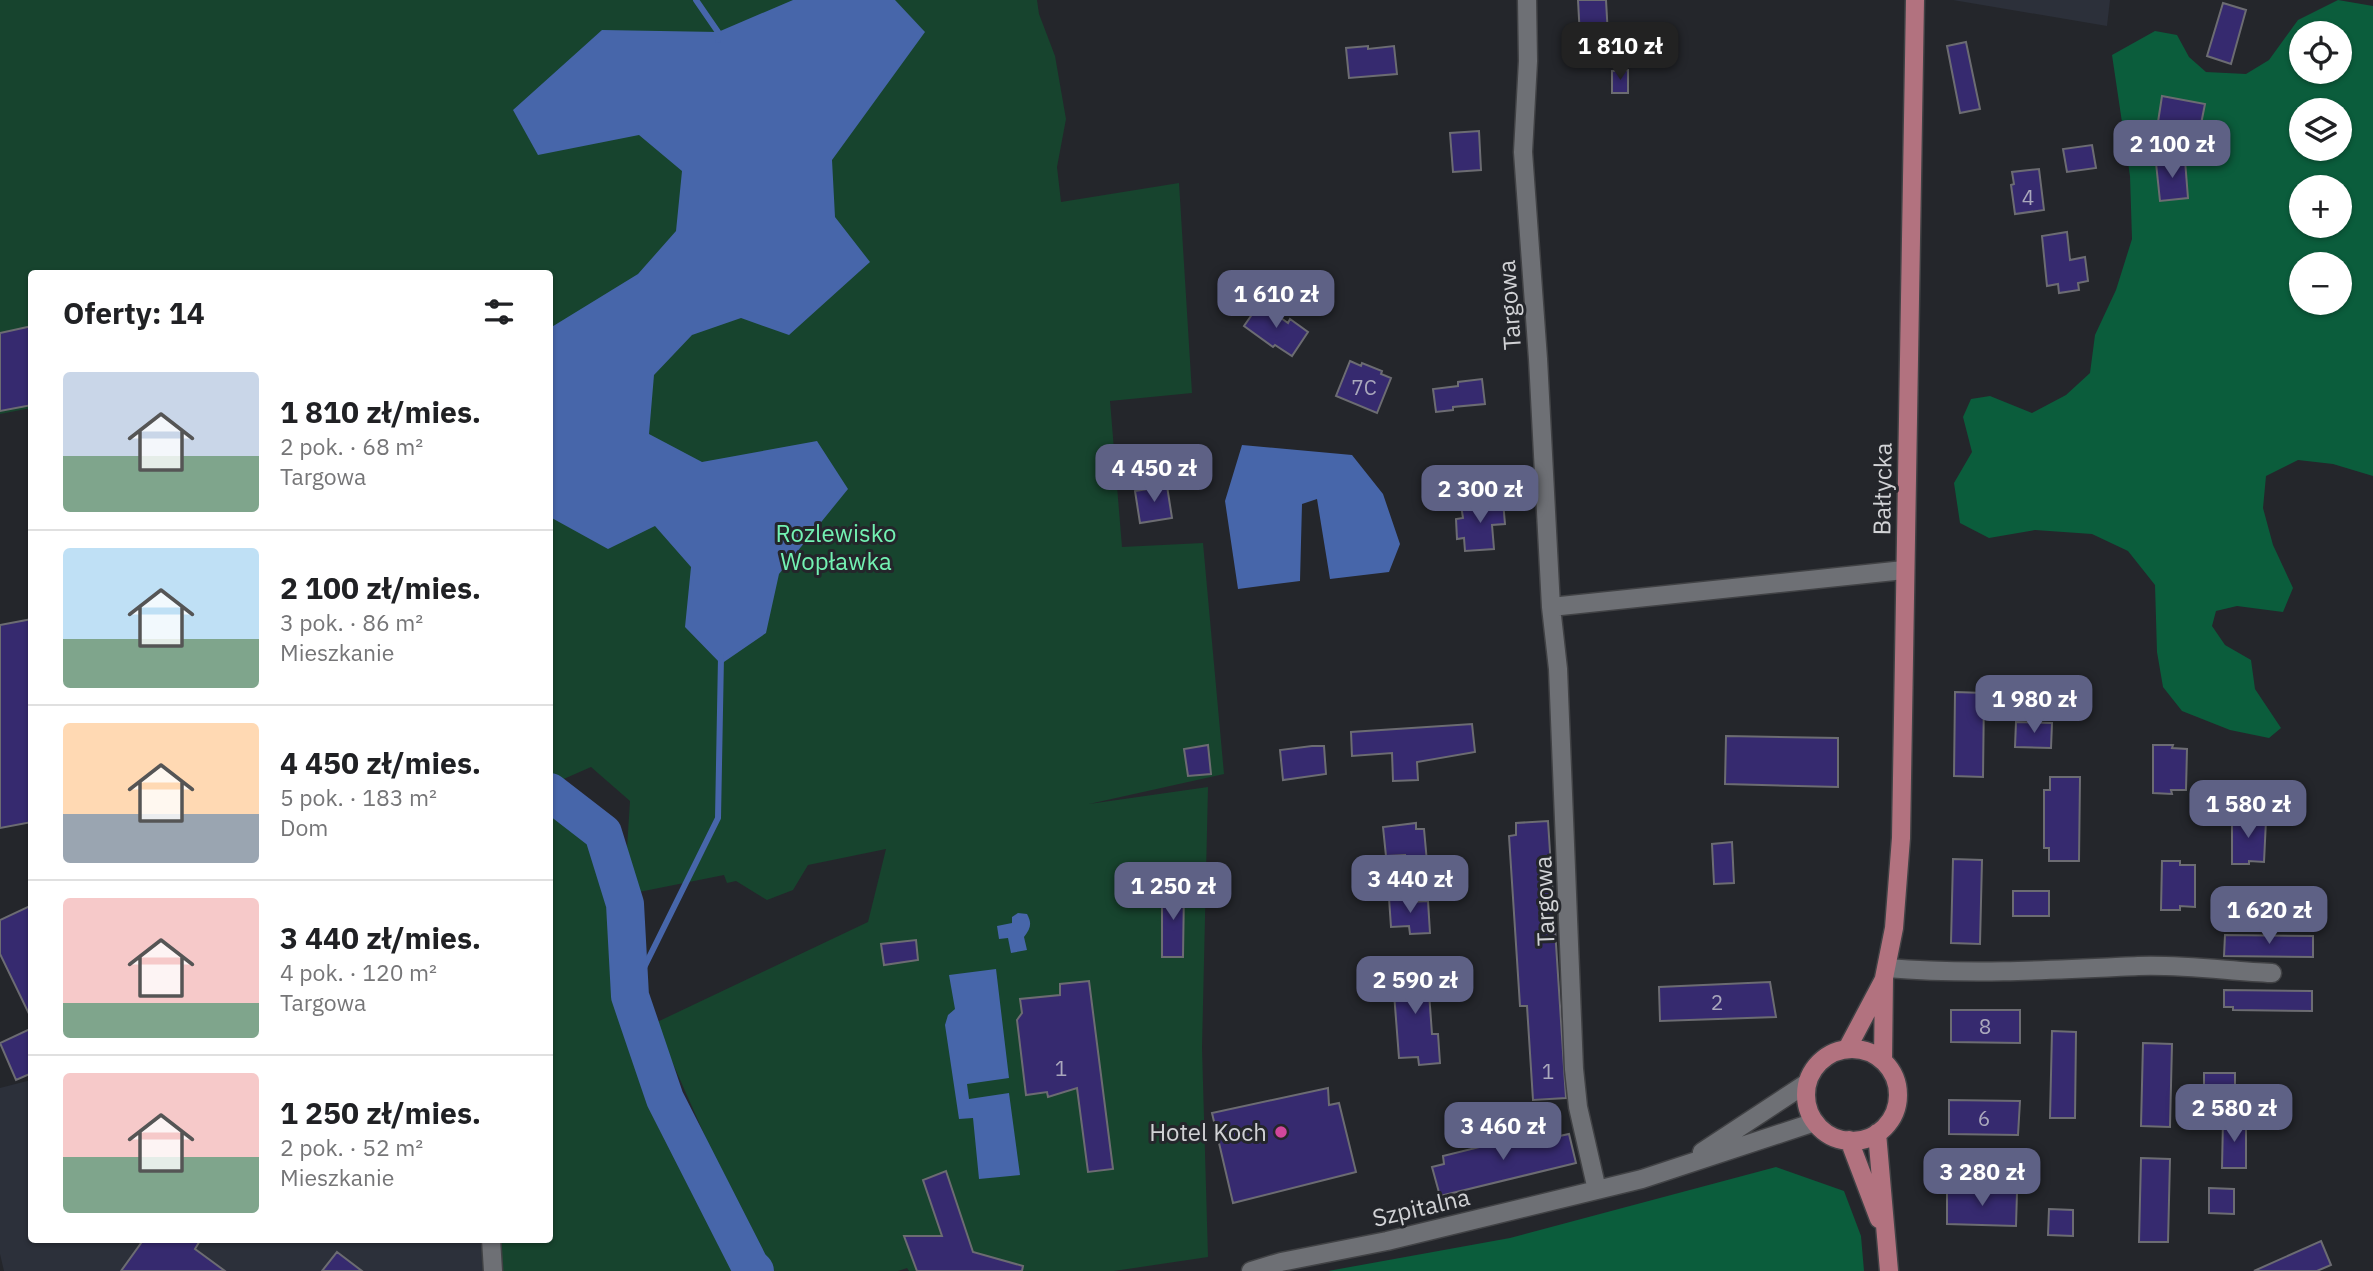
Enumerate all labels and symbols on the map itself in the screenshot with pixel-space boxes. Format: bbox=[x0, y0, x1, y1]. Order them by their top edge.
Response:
pin: 1 810 zł bbox=[1548, 22, 1692, 82]
pin: 2 100 zł bbox=[2100, 120, 2244, 180]
house number: 4 bbox=[2022, 183, 2034, 211]
street label: Targowa bbox=[1490, 259, 1528, 351]
pin: 1 610 zł bbox=[1204, 270, 1348, 330]
house number: 7C bbox=[1351, 373, 1377, 401]
street label: Bałtycka bbox=[1865, 442, 1899, 536]
pin: 4 450 zł bbox=[1082, 444, 1226, 504]
pin: 2 300 zł bbox=[1408, 466, 1552, 525]
park label: Rozlewisko Wopławka bbox=[776, 517, 896, 577]
pin: 1 980 zł bbox=[1962, 676, 2106, 735]
pin: 1 580 zł bbox=[2176, 780, 2320, 840]
street label: Targowa bbox=[1526, 855, 1562, 947]
pin: 3 440 zł bbox=[1338, 856, 1482, 915]
pin: 1 250 zł bbox=[1101, 862, 1245, 922]
pin: 1 620 zł bbox=[2197, 886, 2341, 946]
pin: 2 590 zł bbox=[1343, 956, 1487, 1016]
house number: 2 bbox=[1711, 988, 1723, 1016]
house number: 8 bbox=[1979, 1012, 1991, 1040]
house number: 1 bbox=[1055, 1054, 1067, 1082]
house number: 1 bbox=[1542, 1057, 1554, 1085]
pin: 2 580 zł bbox=[2162, 1084, 2306, 1144]
pin: 3 460 zł bbox=[1431, 1102, 1575, 1162]
house number: 6 bbox=[1978, 1104, 1990, 1132]
place label: Hotel Koch bbox=[1149, 1116, 1267, 1148]
marker: Hotel Koch bbox=[1273, 1124, 1289, 1140]
pin: 3 280 zł bbox=[1910, 1148, 2054, 1208]
street label: Szpitalna bbox=[1369, 1180, 1473, 1234]

